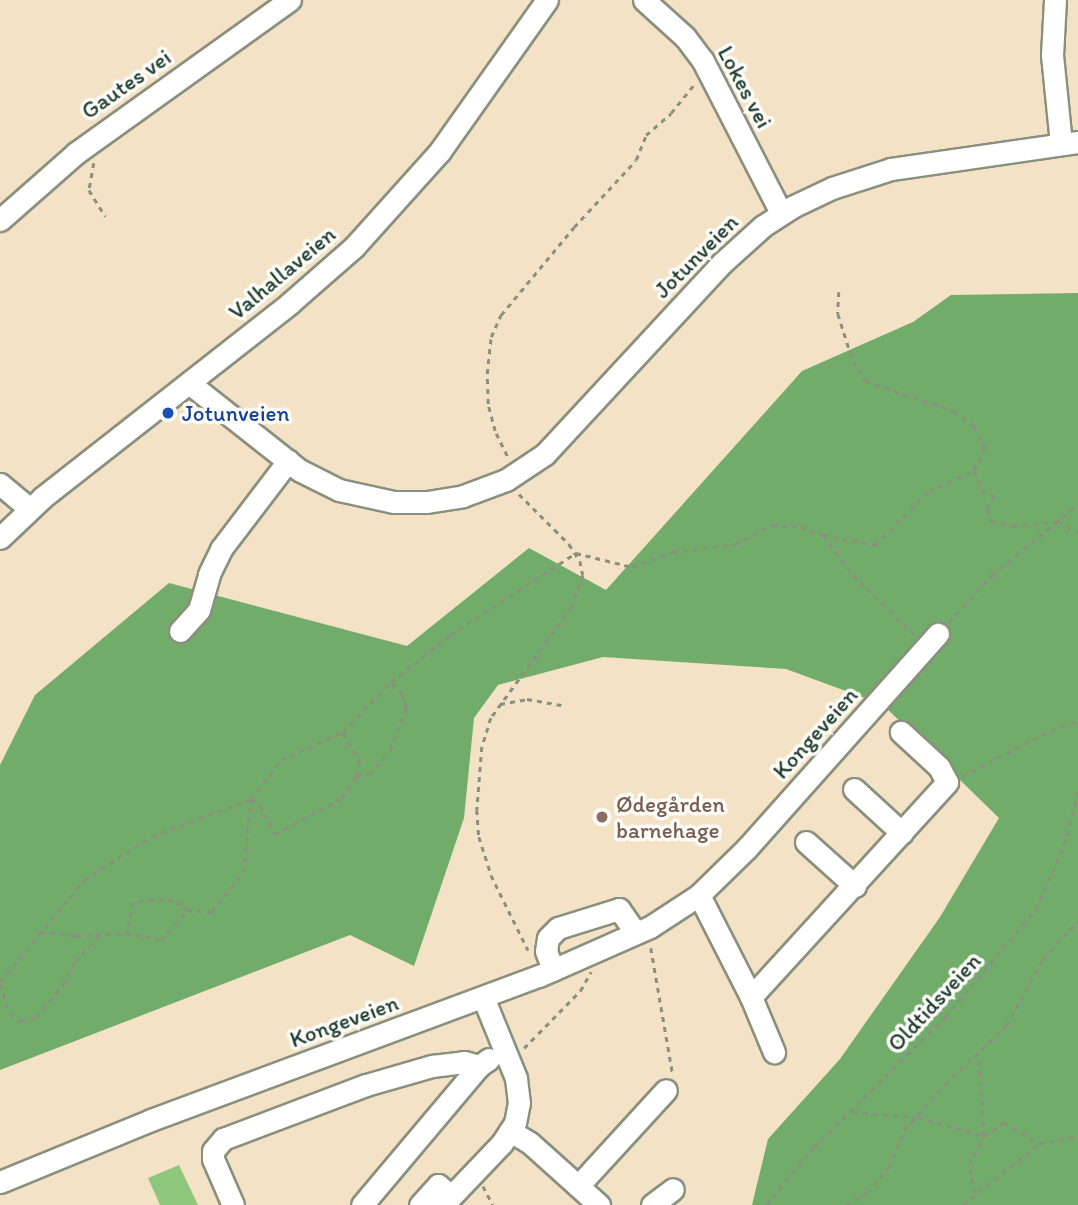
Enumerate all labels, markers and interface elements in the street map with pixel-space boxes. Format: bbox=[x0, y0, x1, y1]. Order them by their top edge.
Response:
street label: Lokes vei bbox=[712, 41, 778, 133]
street label: Gautes vei bbox=[76, 43, 176, 125]
street label: Jotunveien bbox=[648, 208, 744, 304]
street label: Valhallaveien bbox=[223, 220, 341, 326]
place label: Jotunveien bbox=[182, 399, 289, 427]
marker: Jotunveien bbox=[160, 405, 176, 421]
street label: Kongeveien bbox=[767, 682, 863, 784]
place label: Ødegården barnehage bbox=[616, 790, 725, 844]
marker: Ødegården barnehage bbox=[594, 809, 610, 825]
street label: Oldtidsveien bbox=[882, 947, 986, 1057]
street label: Kongeveien bbox=[286, 989, 402, 1053]

